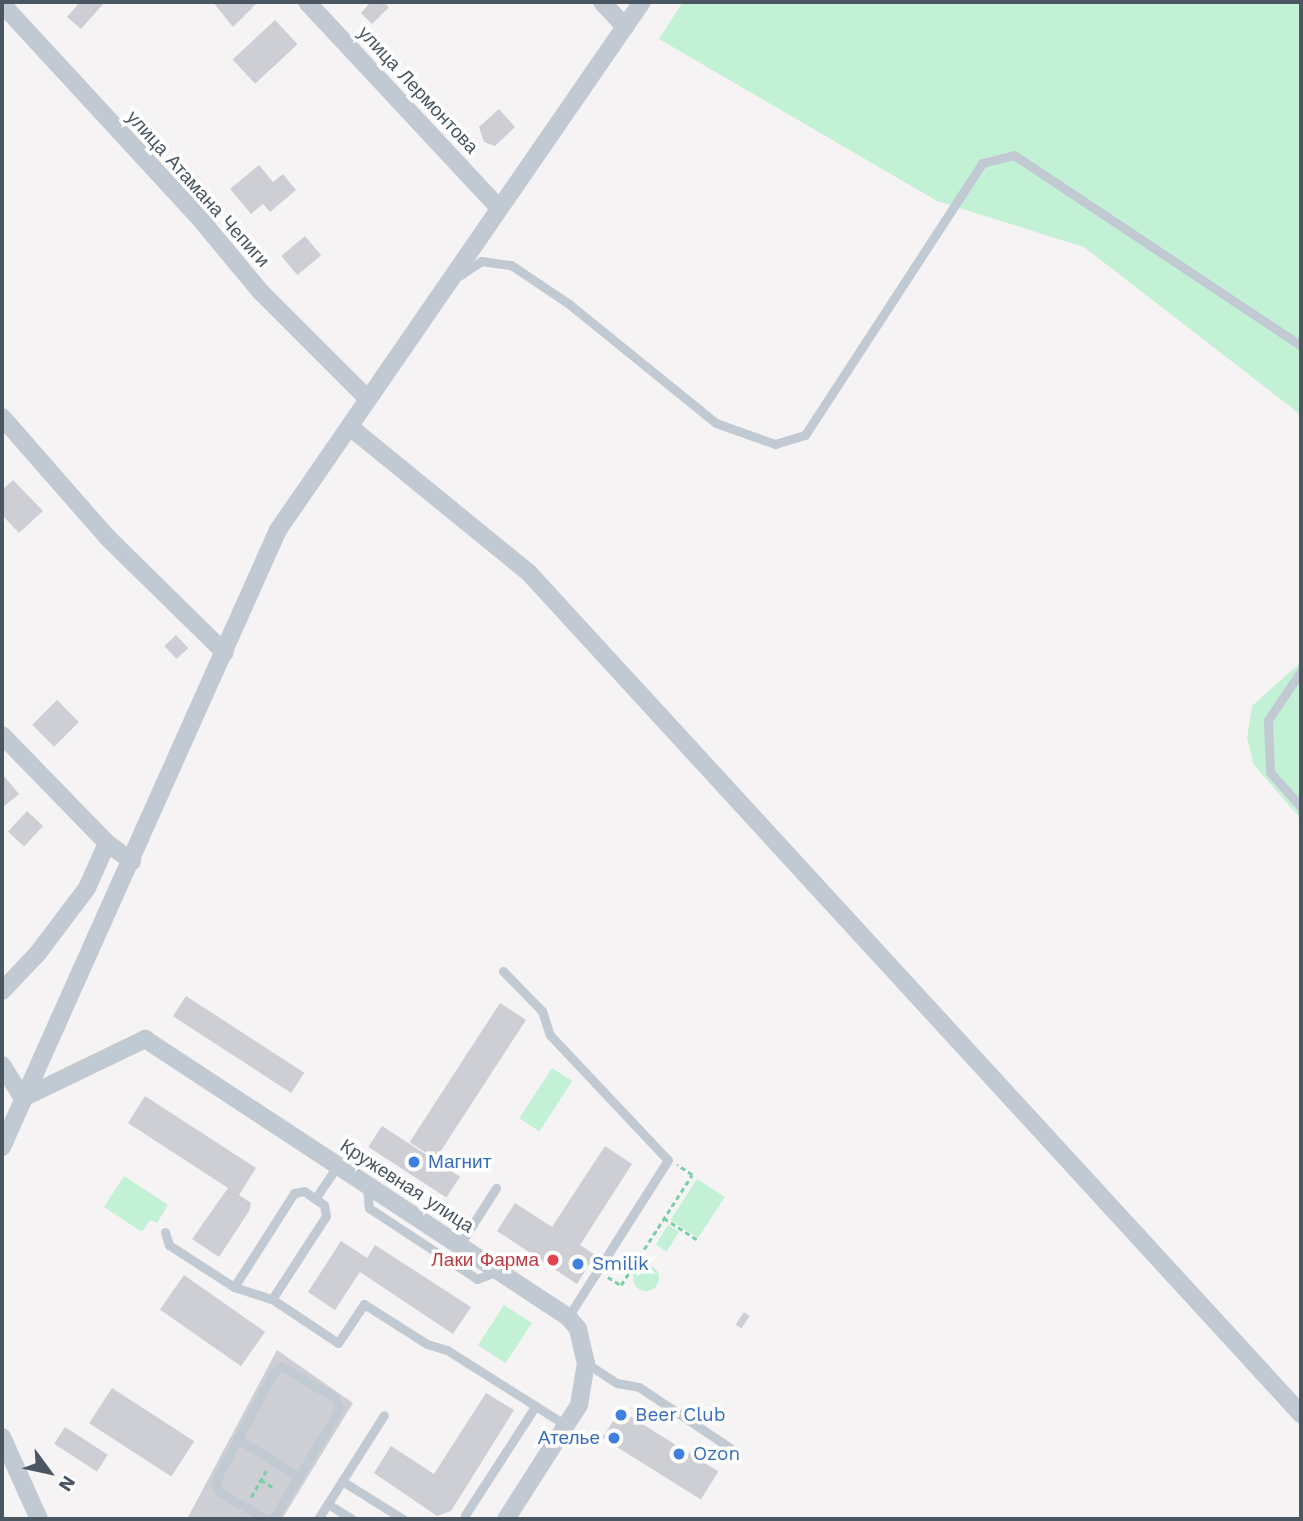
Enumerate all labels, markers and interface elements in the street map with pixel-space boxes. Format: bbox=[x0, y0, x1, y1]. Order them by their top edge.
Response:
street label: улица Лермонтова bbox=[353, 22, 483, 158]
street label: улица Атамана Чепиги bbox=[122, 106, 274, 272]
street label: Кружевная улица bbox=[336, 1134, 478, 1238]
place label: Магнит bbox=[428, 1151, 491, 1173]
marker: Магнит bbox=[406, 1154, 422, 1170]
place label: Лаки Фарма bbox=[431, 1249, 539, 1271]
marker: Лаки Фарма bbox=[545, 1252, 561, 1268]
place label: Smilik bbox=[592, 1253, 649, 1275]
marker: Smilik bbox=[570, 1256, 586, 1272]
place label: Beer Club bbox=[635, 1404, 726, 1426]
marker: Beer Club bbox=[613, 1407, 629, 1423]
place label: Ателье bbox=[538, 1427, 600, 1449]
marker: Ателье bbox=[606, 1430, 622, 1446]
north arrow bbox=[14, 1437, 84, 1507]
place label: Ozon bbox=[693, 1443, 740, 1465]
marker: Ozon bbox=[671, 1446, 687, 1462]
text: N bbox=[54, 1472, 81, 1496]

